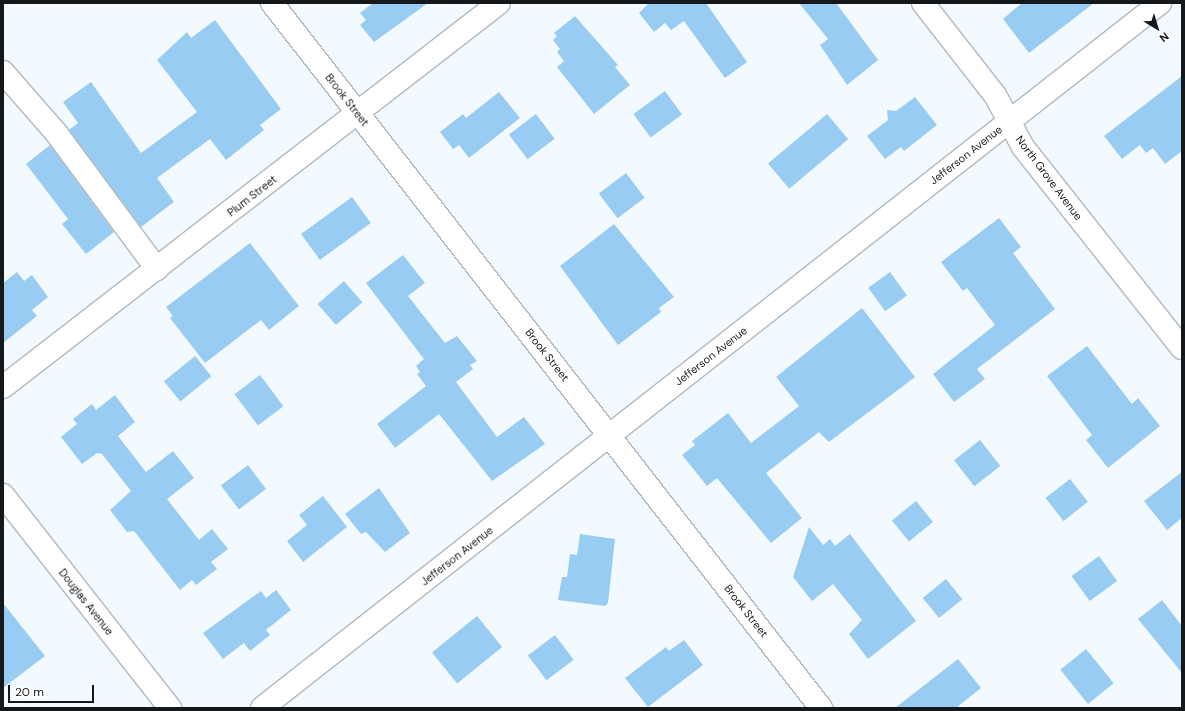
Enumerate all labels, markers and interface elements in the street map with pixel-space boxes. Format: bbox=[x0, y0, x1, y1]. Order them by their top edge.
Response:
north arrow bbox=[1137, 8, 1177, 48]
text: N bbox=[1157, 29, 1172, 45]
street label: Brook Street bbox=[322, 71, 372, 129]
street label: Jefferson Avenue bbox=[927, 123, 1005, 187]
street label: North Grove Avenue bbox=[1013, 133, 1085, 223]
street label: Plum Street bbox=[225, 173, 279, 219]
street label: Jefferson Avenue bbox=[672, 324, 750, 388]
street label: Brook Street bbox=[522, 326, 572, 384]
street label: Jefferson Avenue bbox=[418, 524, 496, 588]
street label: Douglas Avenue bbox=[56, 566, 116, 638]
street label: Brook Street bbox=[721, 582, 771, 640]
scale bar bbox=[10, 677, 96, 703]
text: 20 m bbox=[15, 684, 44, 700]

